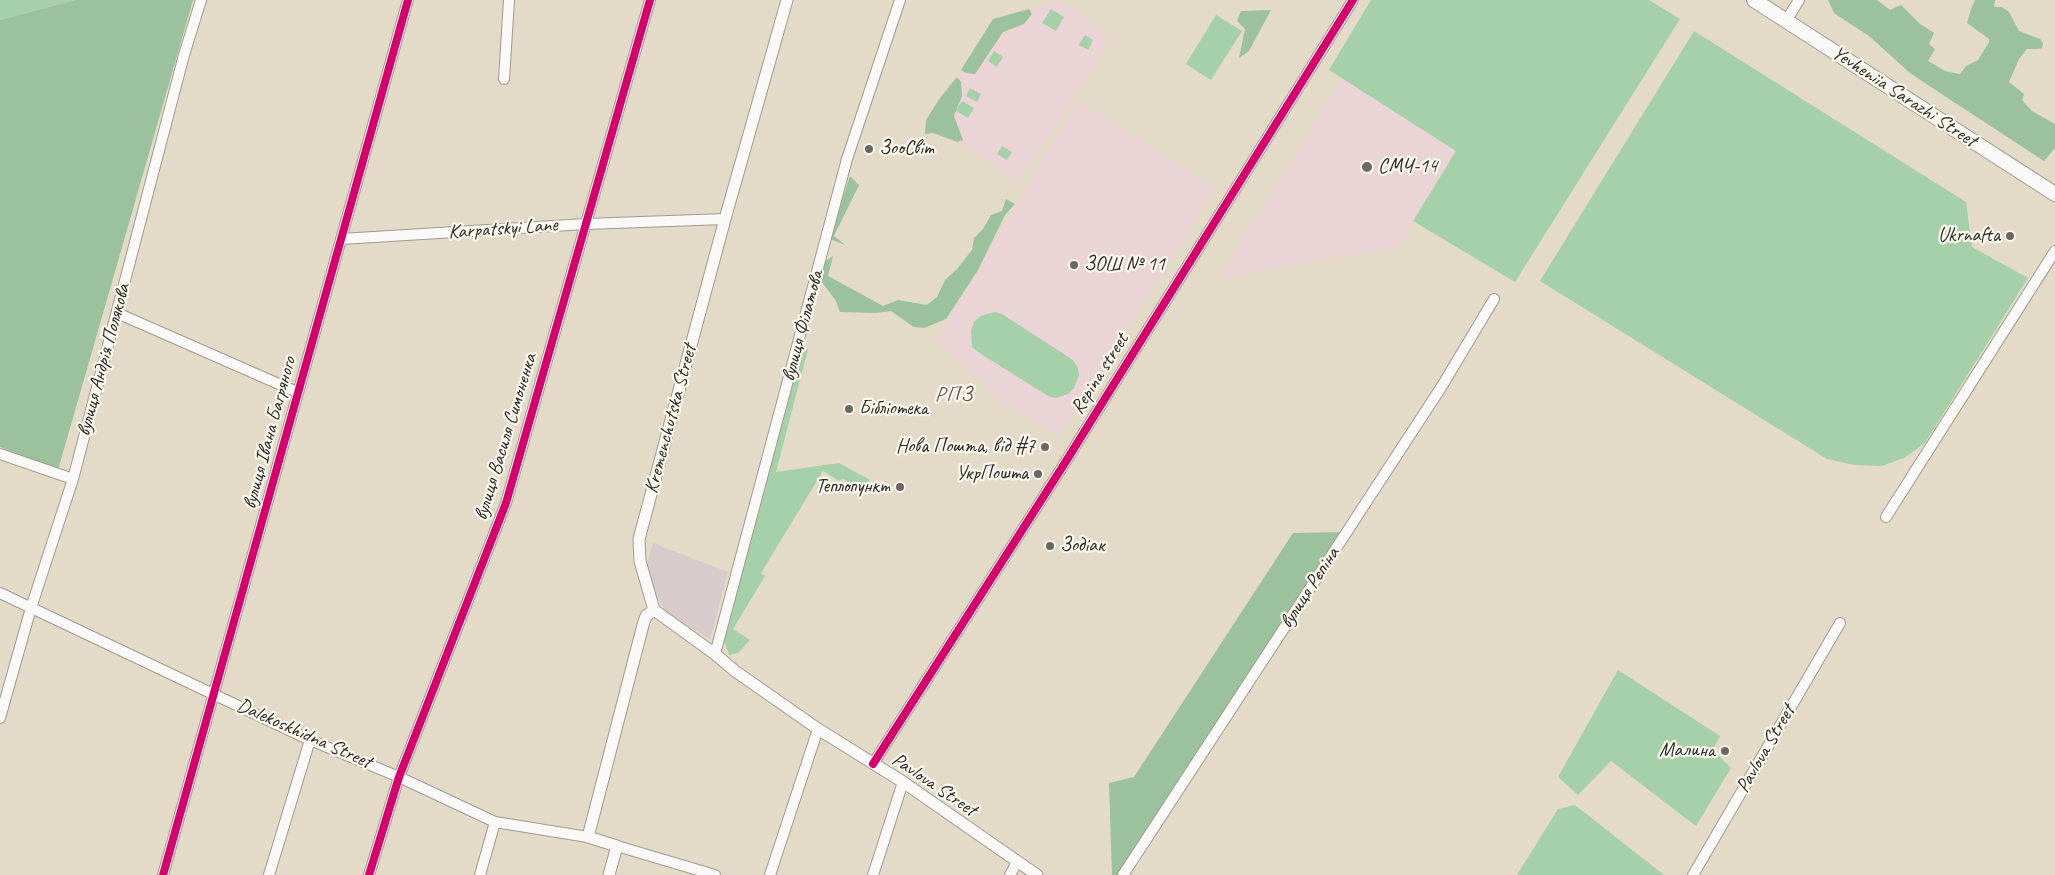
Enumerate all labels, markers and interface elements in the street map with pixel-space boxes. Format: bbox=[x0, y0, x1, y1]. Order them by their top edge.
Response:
street label: Yevheniia Sarazhi Street bbox=[1827, 41, 1981, 153]
place label: ЗооСвiт bbox=[879, 137, 933, 161]
marker: ЗооСвiт bbox=[863, 143, 875, 155]
place label: СМЧ-14 bbox=[1378, 155, 1437, 179]
marker: СМЧ-14 bbox=[1360, 160, 1374, 174]
street label: Karpatskyi Lane bbox=[448, 213, 558, 245]
place label: Ukrnafta bbox=[1938, 224, 2000, 248]
marker: Ukrnafta bbox=[2004, 230, 2016, 242]
place label: ЗОШ № 11 bbox=[1084, 253, 1165, 277]
marker: ЗОШ № 11 bbox=[1068, 259, 1080, 271]
street label: вулиця Філатова bbox=[777, 268, 829, 384]
street label: вулиця Андрія Полякова bbox=[72, 281, 136, 439]
street label: Repina street bbox=[1066, 329, 1134, 419]
street label: Kremenchutska Street bbox=[640, 342, 702, 496]
street label: вулиця Василя Симоненка bbox=[469, 351, 543, 523]
street label: вулиця Івана Багряного bbox=[238, 354, 302, 512]
district label: РПЗ bbox=[934, 382, 974, 408]
place label: Бібліотека bbox=[859, 397, 928, 421]
marker: Бібліотека bbox=[843, 403, 855, 415]
place label: Нова Пошта, від #7 bbox=[896, 435, 1035, 459]
marker: Нова Пошта, від #7 bbox=[1039, 441, 1051, 453]
place label: УкрПошта bbox=[956, 462, 1028, 486]
marker: УкрПошта bbox=[1032, 468, 1044, 480]
place label: Теплопункт bbox=[816, 475, 890, 499]
marker: Теплопункт bbox=[894, 481, 906, 493]
place label: Зодіак bbox=[1060, 534, 1104, 558]
marker: Зодіак bbox=[1044, 540, 1056, 552]
street label: вулиця Рєпіна bbox=[1275, 543, 1345, 633]
street label: Dalekoskhidna Street bbox=[233, 694, 375, 774]
street label: Pavlova Street bbox=[1731, 701, 1801, 797]
place label: Малина bbox=[1659, 739, 1715, 763]
marker: Малина bbox=[1719, 745, 1731, 757]
street label: Pavlova Street bbox=[887, 748, 981, 822]

